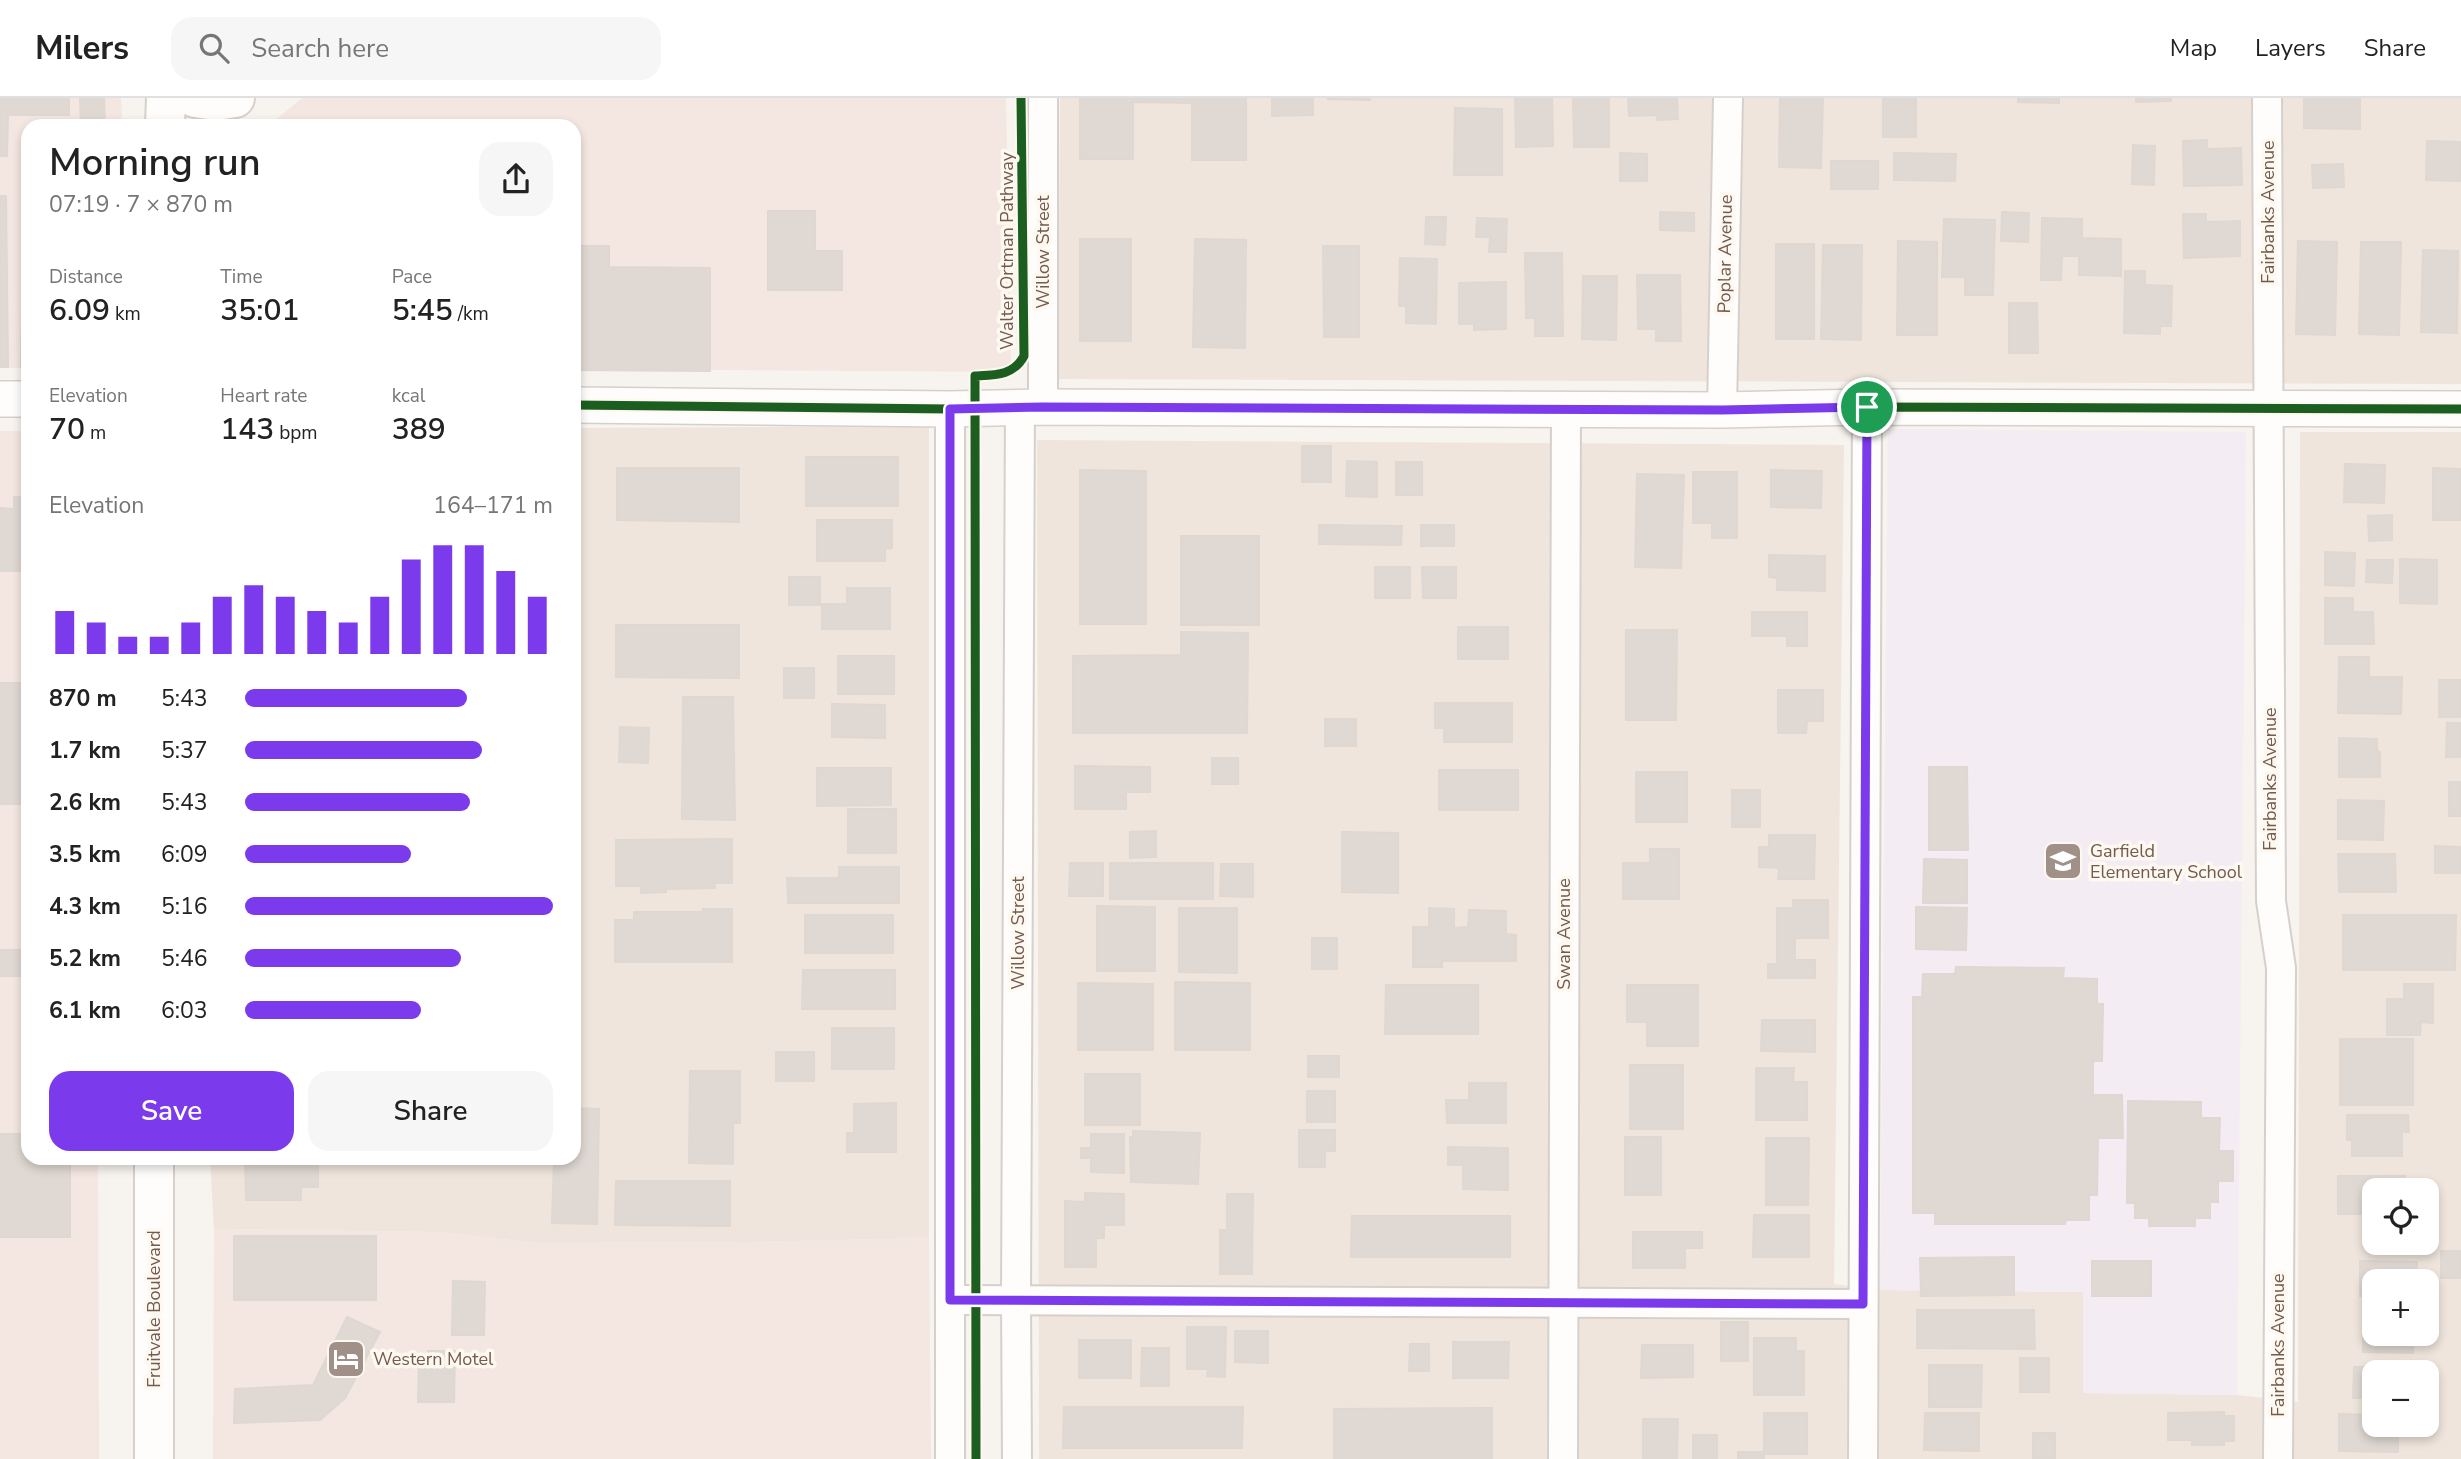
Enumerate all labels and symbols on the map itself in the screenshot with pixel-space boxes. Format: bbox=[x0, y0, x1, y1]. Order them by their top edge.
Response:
street label: Fairbanks Avenue bbox=[2256, 140, 2280, 284]
street label: Walter Ortman Pathway bbox=[995, 151, 1019, 350]
street label: Poplar Avenue bbox=[1712, 194, 1738, 314]
street label: Willow Street bbox=[1031, 195, 1055, 309]
pin bbox=[1837, 377, 1897, 437]
street label: Fairbanks Avenue bbox=[2258, 707, 2282, 851]
place label: Garfield Elementary School bbox=[2090, 839, 2243, 884]
school or university icon: Garfield Elementary School bbox=[2042, 840, 2084, 882]
street label: Willow Street bbox=[1006, 876, 1030, 990]
street label: Swan Avenue bbox=[1552, 878, 1576, 990]
street label: Fruitvale Boulevard bbox=[142, 1230, 166, 1388]
street label: Fairbanks Avenue bbox=[2266, 1273, 2290, 1417]
hotel icon: Western Motel bbox=[325, 1338, 367, 1380]
place label: Western Motel bbox=[373, 1347, 494, 1371]

